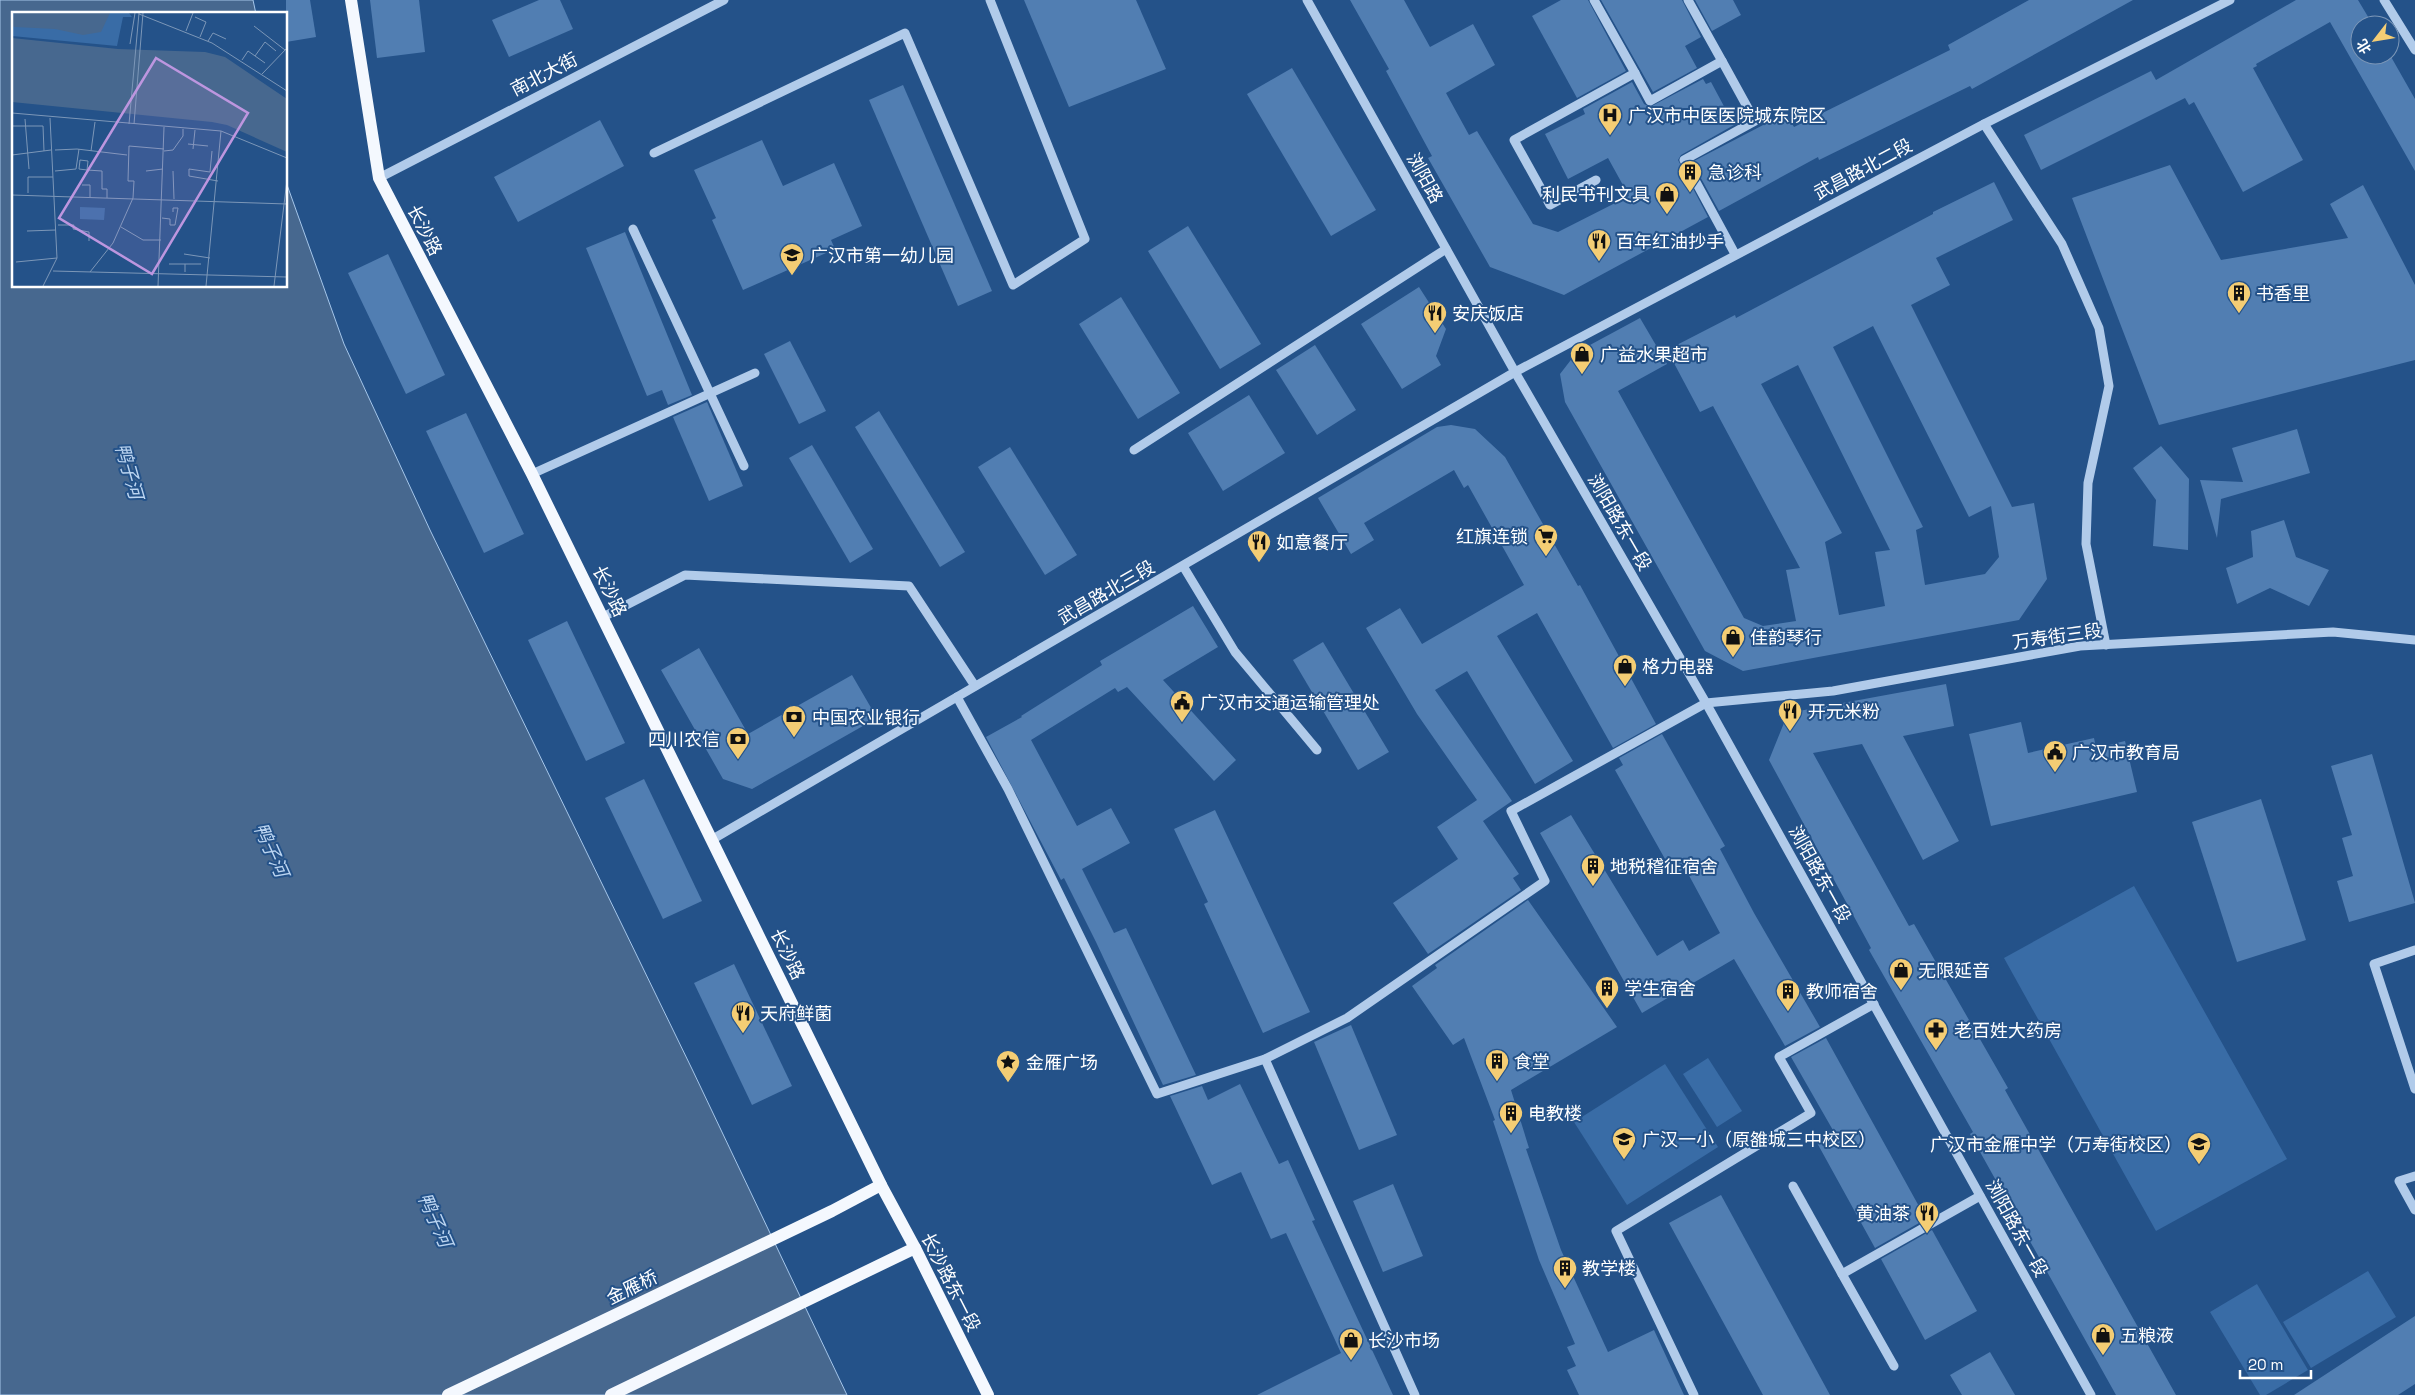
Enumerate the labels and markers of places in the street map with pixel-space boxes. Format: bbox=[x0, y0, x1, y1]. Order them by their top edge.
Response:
hospital icon: 广汉市中医医院城东院区 bbox=[1597, 102, 1623, 136]
place label: 广汉市中医医院城东院区 bbox=[1628, 104, 1826, 127]
building icon: 急诊科 bbox=[1677, 159, 1703, 193]
place label: 急诊科 bbox=[1708, 161, 1762, 184]
shop icon: 利民书刊文具 bbox=[1654, 181, 1680, 215]
place label: 利民书刊文具 bbox=[1542, 183, 1650, 206]
restaurant icon: 百年红油抄手 bbox=[1586, 228, 1612, 262]
place label: 百年红油抄手 bbox=[1616, 230, 1724, 253]
school or university icon: 广汉市第一幼儿园 bbox=[779, 242, 805, 276]
place label: 广汉市第一幼儿园 bbox=[810, 244, 954, 267]
building icon: 书香里 bbox=[2226, 280, 2252, 314]
place label: 书香里 bbox=[2256, 282, 2310, 305]
restaurant icon: 安庆饭店 bbox=[1422, 300, 1448, 334]
place label: 安庆饭店 bbox=[1452, 302, 1524, 325]
shop icon: 广益水果超市 bbox=[1569, 341, 1595, 375]
place label: 广益水果超市 bbox=[1600, 343, 1708, 366]
supermarket icon: 红旗连锁 bbox=[1533, 523, 1559, 557]
place label: 红旗连锁 bbox=[1456, 525, 1528, 548]
restaurant icon: 如意餐厅 bbox=[1246, 529, 1272, 563]
place label: 如意餐厅 bbox=[1276, 531, 1348, 554]
shop icon: 佳韵琴行 bbox=[1720, 624, 1746, 658]
place label: 佳韵琴行 bbox=[1750, 626, 1822, 649]
shop icon: 格力电器 bbox=[1612, 653, 1638, 687]
place label: 格力电器 bbox=[1642, 655, 1714, 678]
public building icon: 广汉市交通运输管理处 bbox=[1169, 689, 1195, 723]
place label: 广汉市交通运输管理处 bbox=[1200, 691, 1380, 714]
restaurant icon: 开元米粉 bbox=[1777, 698, 1803, 732]
place label: 开元米粉 bbox=[1808, 700, 1880, 723]
bank icon: 中国农业银行 bbox=[781, 704, 807, 738]
place label: 中国农业银行 bbox=[812, 706, 920, 729]
bank icon: 四川农信 bbox=[725, 726, 751, 760]
place label: 四川农信 bbox=[648, 728, 720, 751]
public building icon: 广汉市教育局 bbox=[2042, 739, 2068, 773]
place label: 广汉市教育局 bbox=[2072, 741, 2180, 764]
building icon: 地税稽征宿舍 bbox=[1580, 853, 1606, 887]
place label: 地税稽征宿舍 bbox=[1610, 855, 1718, 878]
shop icon: 无限延音 bbox=[1888, 957, 1914, 991]
place label: 无限延音 bbox=[1918, 959, 1990, 982]
building icon: 学生宿舍 bbox=[1594, 975, 1620, 1009]
place label: 学生宿舍 bbox=[1624, 977, 1696, 1000]
building icon: 教师宿舍 bbox=[1775, 978, 1801, 1012]
place label: 教师宿舍 bbox=[1806, 980, 1878, 1003]
restaurant icon: 天府鲜菌 bbox=[730, 1000, 756, 1034]
place label: 天府鲜菌 bbox=[760, 1002, 832, 1025]
pharmacy icon: 老百姓大药房 bbox=[1923, 1017, 1949, 1051]
place label: 老百姓大药房 bbox=[1954, 1019, 2062, 1042]
building icon: 食堂 bbox=[1484, 1048, 1510, 1082]
place icon: 金雁广场 bbox=[995, 1049, 1021, 1083]
place label: 食堂 bbox=[1514, 1050, 1550, 1073]
place label: 金雁广场 bbox=[1026, 1051, 1098, 1074]
building icon: 电教楼 bbox=[1498, 1100, 1524, 1134]
place label: 电教楼 bbox=[1528, 1102, 1582, 1125]
school or university icon: 广汉一小（原雒城三中校区） bbox=[1611, 1126, 1637, 1160]
place label: 广汉一小（原雒城三中校区） bbox=[1642, 1128, 1876, 1151]
school or university icon: 广汉市金雁中学（万寿街校区） bbox=[2186, 1131, 2212, 1165]
place label: 广汉市金雁中学（万寿街校区） bbox=[1930, 1133, 2182, 1156]
restaurant icon: 黄油茶 bbox=[1914, 1200, 1940, 1234]
place label: 黄油茶 bbox=[1856, 1202, 1910, 1225]
building icon: 教学楼 bbox=[1552, 1255, 1578, 1289]
place label: 教学楼 bbox=[1582, 1257, 1636, 1280]
shop icon: 五粮液 bbox=[2090, 1322, 2116, 1356]
place label: 五粮液 bbox=[2120, 1324, 2174, 1347]
shop icon: 长沙市场 bbox=[1338, 1327, 1364, 1361]
place label: 长沙市场 bbox=[1368, 1329, 1440, 1352]

